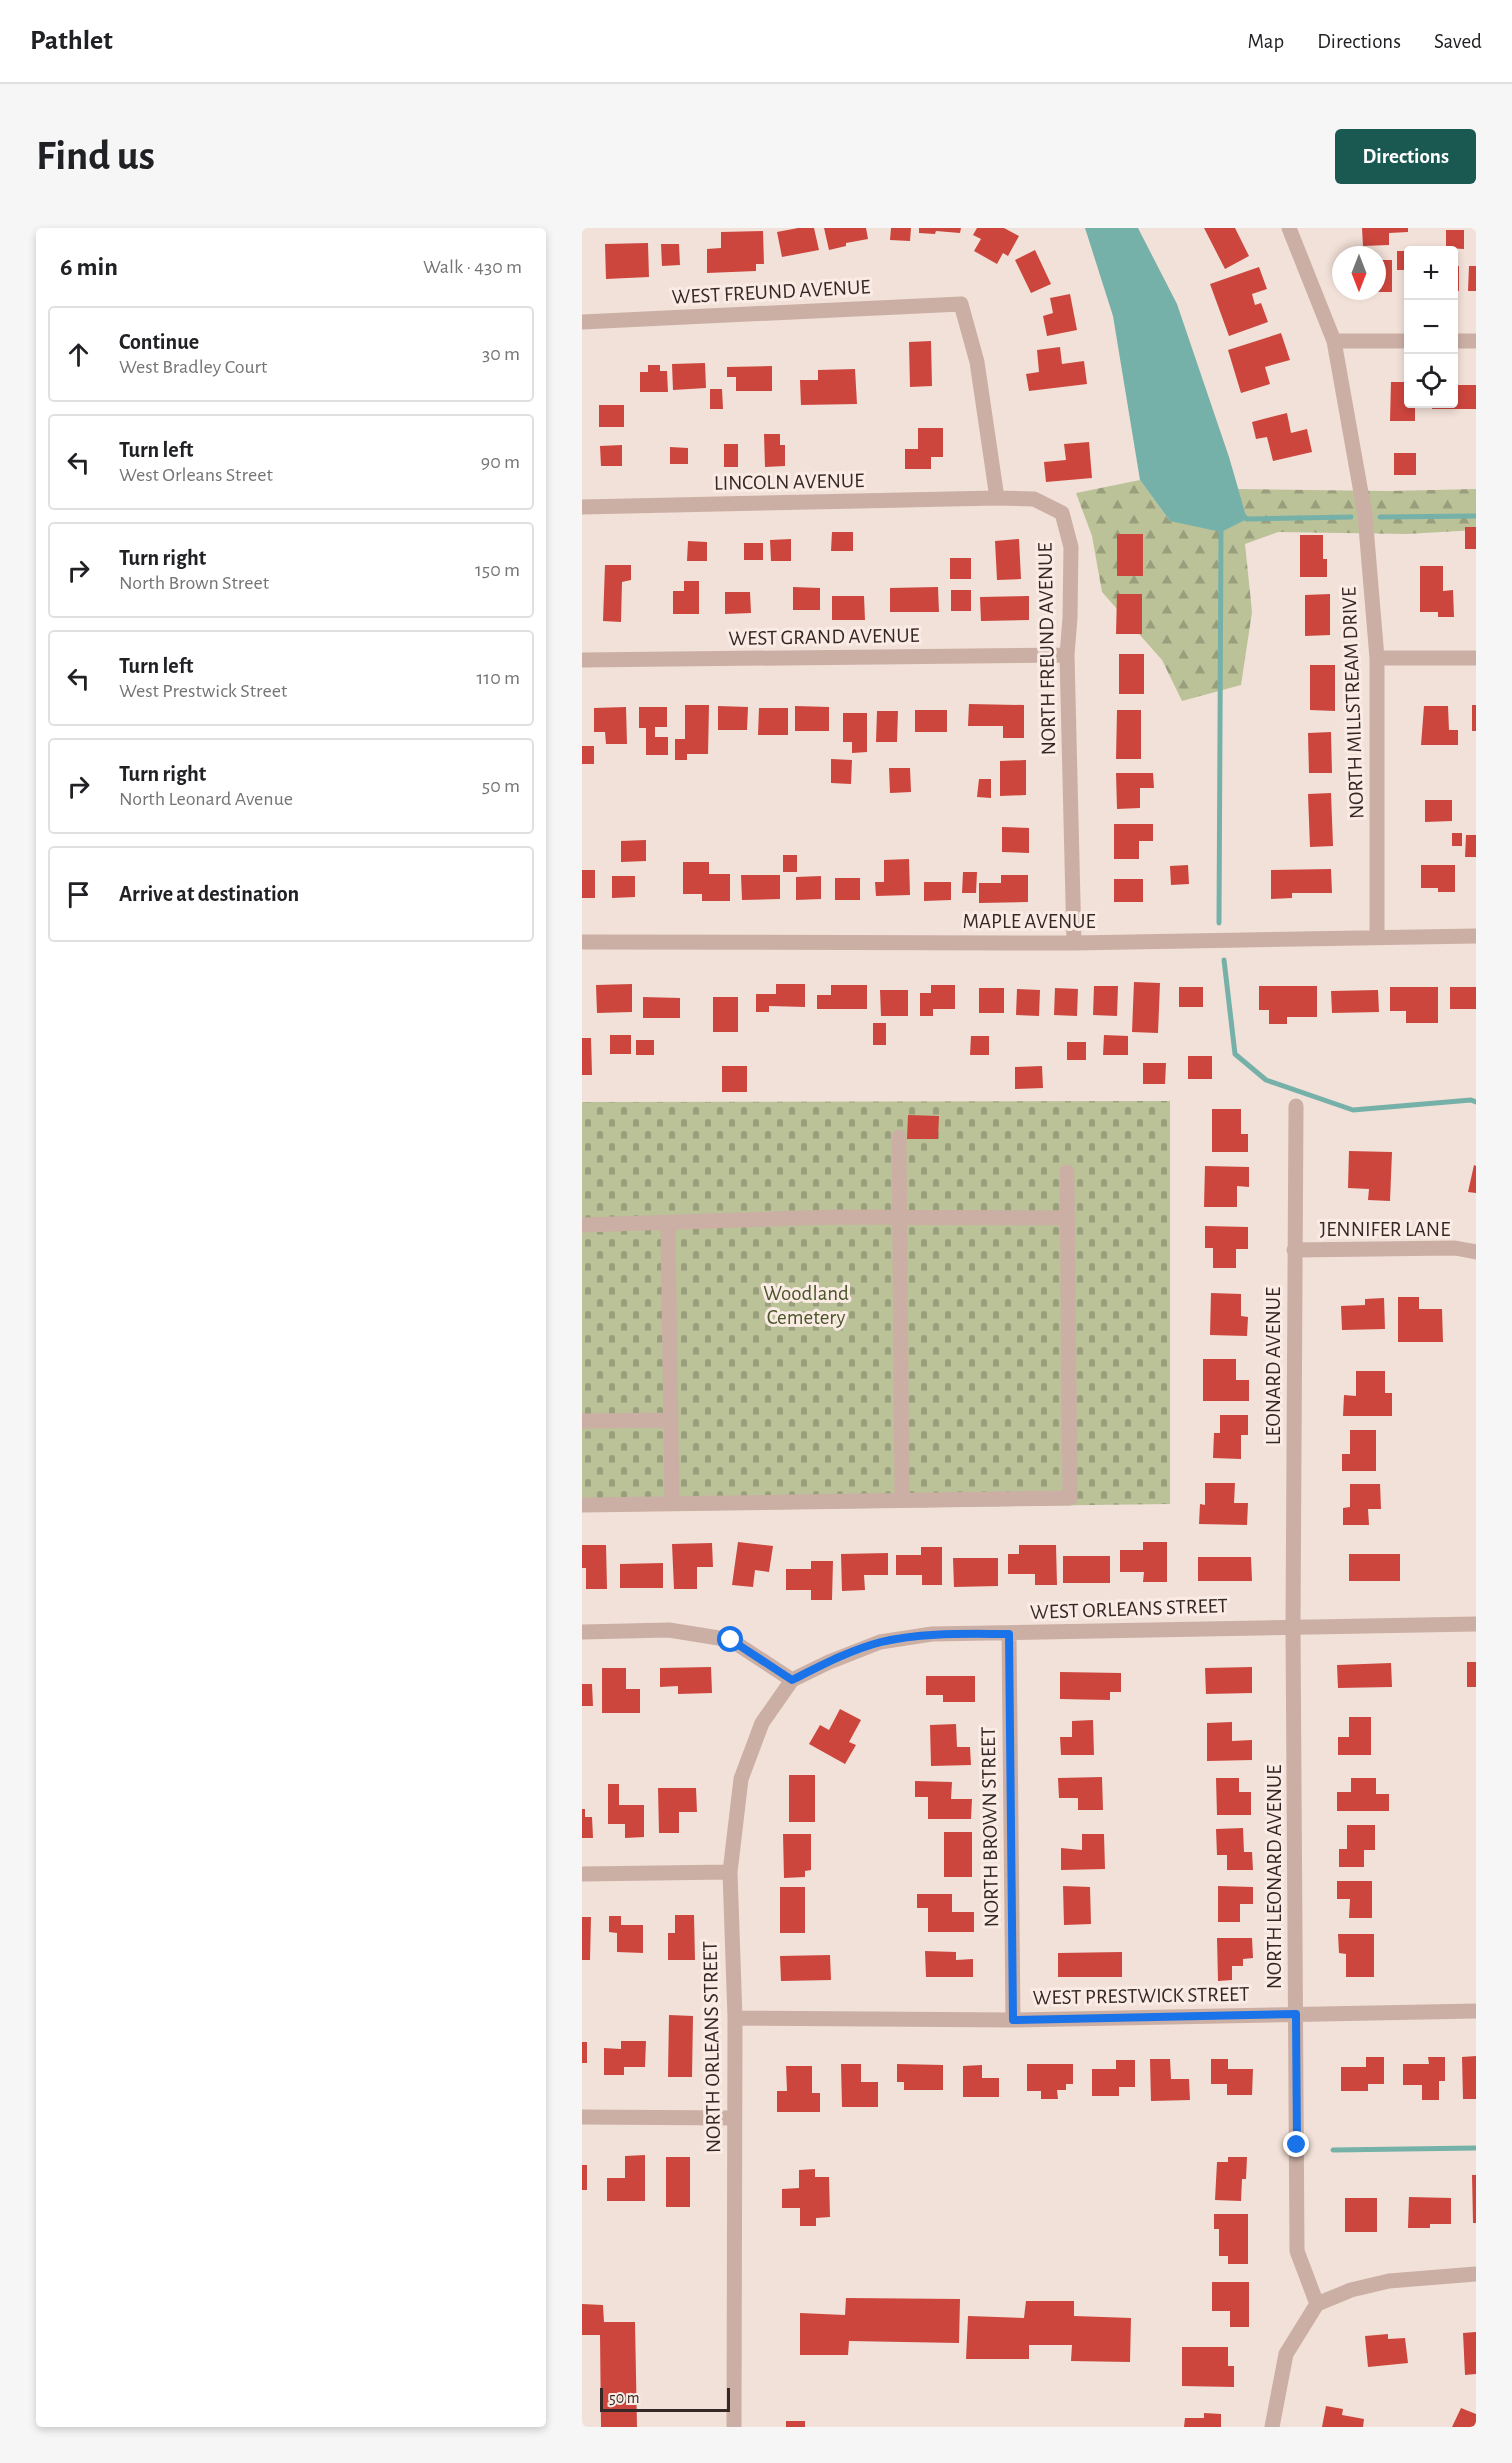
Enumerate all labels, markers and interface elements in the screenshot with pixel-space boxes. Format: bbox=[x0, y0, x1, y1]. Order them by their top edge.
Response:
text: Pathlet bbox=[30, 27, 113, 55]
text: Map bbox=[1248, 31, 1284, 52]
text: Directions bbox=[1317, 31, 1401, 52]
text: Saved bbox=[1434, 31, 1482, 52]
button: Directions bbox=[1335, 129, 1476, 184]
text: Find us bbox=[36, 135, 155, 177]
north arrow bbox=[1332, 246, 1386, 300]
map controls bbox=[1404, 246, 1458, 408]
button: + bbox=[1404, 246, 1458, 300]
text: 6 min bbox=[60, 254, 118, 280]
text: Walk · 430 m bbox=[423, 257, 522, 277]
street label: WEST FREUND AVENUE bbox=[671, 276, 871, 308]
button: − bbox=[1404, 300, 1458, 354]
text: Continue bbox=[119, 331, 199, 353]
icon: ahead bbox=[62, 338, 95, 371]
text: 30 m bbox=[482, 344, 520, 364]
button: locate bbox=[1404, 354, 1458, 408]
text: West Bradley Court bbox=[119, 357, 267, 377]
text: Turn left bbox=[119, 439, 193, 461]
icon: left bbox=[62, 446, 95, 479]
text: 90 m bbox=[481, 452, 520, 472]
text: West Orleans Street bbox=[119, 465, 273, 485]
street label: LINCOLN AVENUE bbox=[714, 470, 864, 494]
street label: NORTH FREUND AVENUE bbox=[1035, 542, 1059, 756]
text: Turn right bbox=[119, 547, 206, 569]
icon: right bbox=[62, 554, 95, 587]
text: 150 m bbox=[475, 560, 520, 580]
text: North Brown Street bbox=[119, 573, 269, 593]
street label: NORTH MILLSTREAM DRIVE bbox=[1338, 587, 1368, 819]
street label: WEST GRAND AVENUE bbox=[728, 625, 920, 649]
text: Turn left bbox=[119, 655, 193, 677]
icon: left bbox=[62, 662, 95, 695]
text: 110 m bbox=[476, 668, 520, 688]
text: West Prestwick Street bbox=[119, 681, 287, 701]
text: Turn right bbox=[119, 763, 206, 785]
icon: right bbox=[62, 770, 95, 803]
text: 50 m bbox=[482, 776, 520, 796]
text: North Leonard Avenue bbox=[119, 789, 293, 809]
icon: arrive bbox=[62, 878, 95, 911]
text: Arrive at destination bbox=[119, 883, 299, 905]
street label: MAPLE AVENUE bbox=[962, 911, 1096, 932]
street label: JENNIFER LANE bbox=[1320, 1219, 1450, 1240]
park label: Woodland Cemetery bbox=[763, 1283, 849, 1328]
street label: LEONARD AVENUE bbox=[1263, 1287, 1284, 1445]
street label: WEST ORLEANS STREET bbox=[1030, 1595, 1228, 1623]
route start bbox=[717, 1626, 743, 1652]
street label: NORTH BROWN STREET bbox=[978, 1727, 1002, 1927]
street label: NORTH LEONARD AVENUE bbox=[1264, 1765, 1285, 1989]
street label: NORTH ORLEANS STREET bbox=[700, 1941, 724, 2153]
street label: WEST PRESTWICK STREET bbox=[1032, 1984, 1250, 2008]
route end bbox=[1283, 2131, 1309, 2157]
scale bar bbox=[600, 2385, 730, 2412]
text: 50 m bbox=[609, 2390, 640, 2406]

